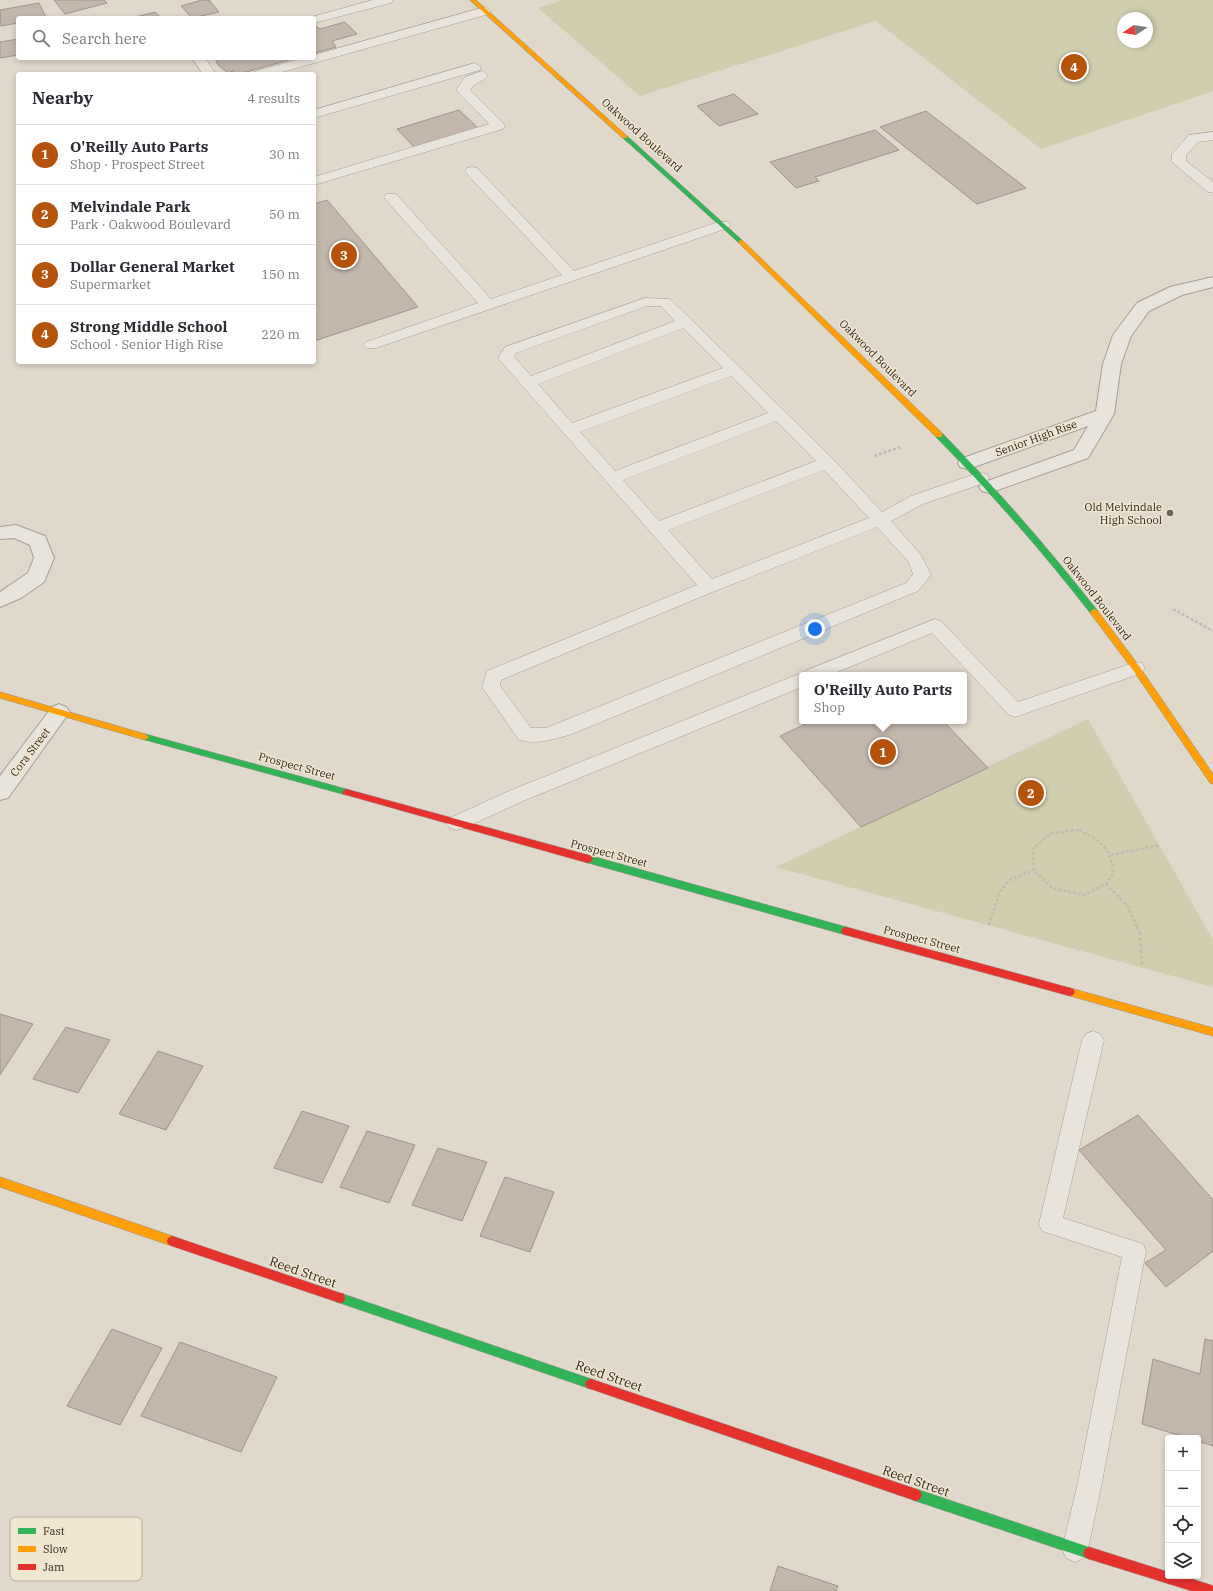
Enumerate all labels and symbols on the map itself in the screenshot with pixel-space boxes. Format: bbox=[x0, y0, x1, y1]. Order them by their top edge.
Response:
north arrow bbox=[1117, 12, 1153, 48]
pin: 4 bbox=[1061, 52, 1087, 82]
street label: Oakwood Boulevard bbox=[599, 95, 685, 175]
pin: 3 bbox=[331, 240, 357, 270]
street label: Oakwood Boulevard bbox=[836, 316, 920, 400]
street label: Senior High Rise bbox=[993, 417, 1079, 459]
place label: Old Melvindale High School bbox=[1085, 500, 1162, 527]
marker: Old Melvindale High School bbox=[1165, 508, 1175, 518]
street label: Oakwood Boulevard bbox=[1060, 553, 1135, 643]
your location bbox=[805, 619, 825, 639]
street label: Cora Street bbox=[7, 725, 53, 779]
pin: 1 bbox=[870, 737, 896, 767]
street label: Prospect Street bbox=[257, 749, 337, 783]
pin: 2 bbox=[1018, 778, 1044, 808]
street label: Prospect Street bbox=[569, 836, 649, 870]
street label: Prospect Street bbox=[882, 922, 962, 956]
street label: Reed Street bbox=[267, 1253, 339, 1292]
street label: Reed Street bbox=[573, 1357, 645, 1396]
street label: Reed Street bbox=[880, 1462, 952, 1501]
legend bbox=[10, 1517, 142, 1581]
text: Fast bbox=[43, 1524, 65, 1538]
text: Slow bbox=[43, 1542, 68, 1556]
text: Jam bbox=[43, 1560, 65, 1574]

